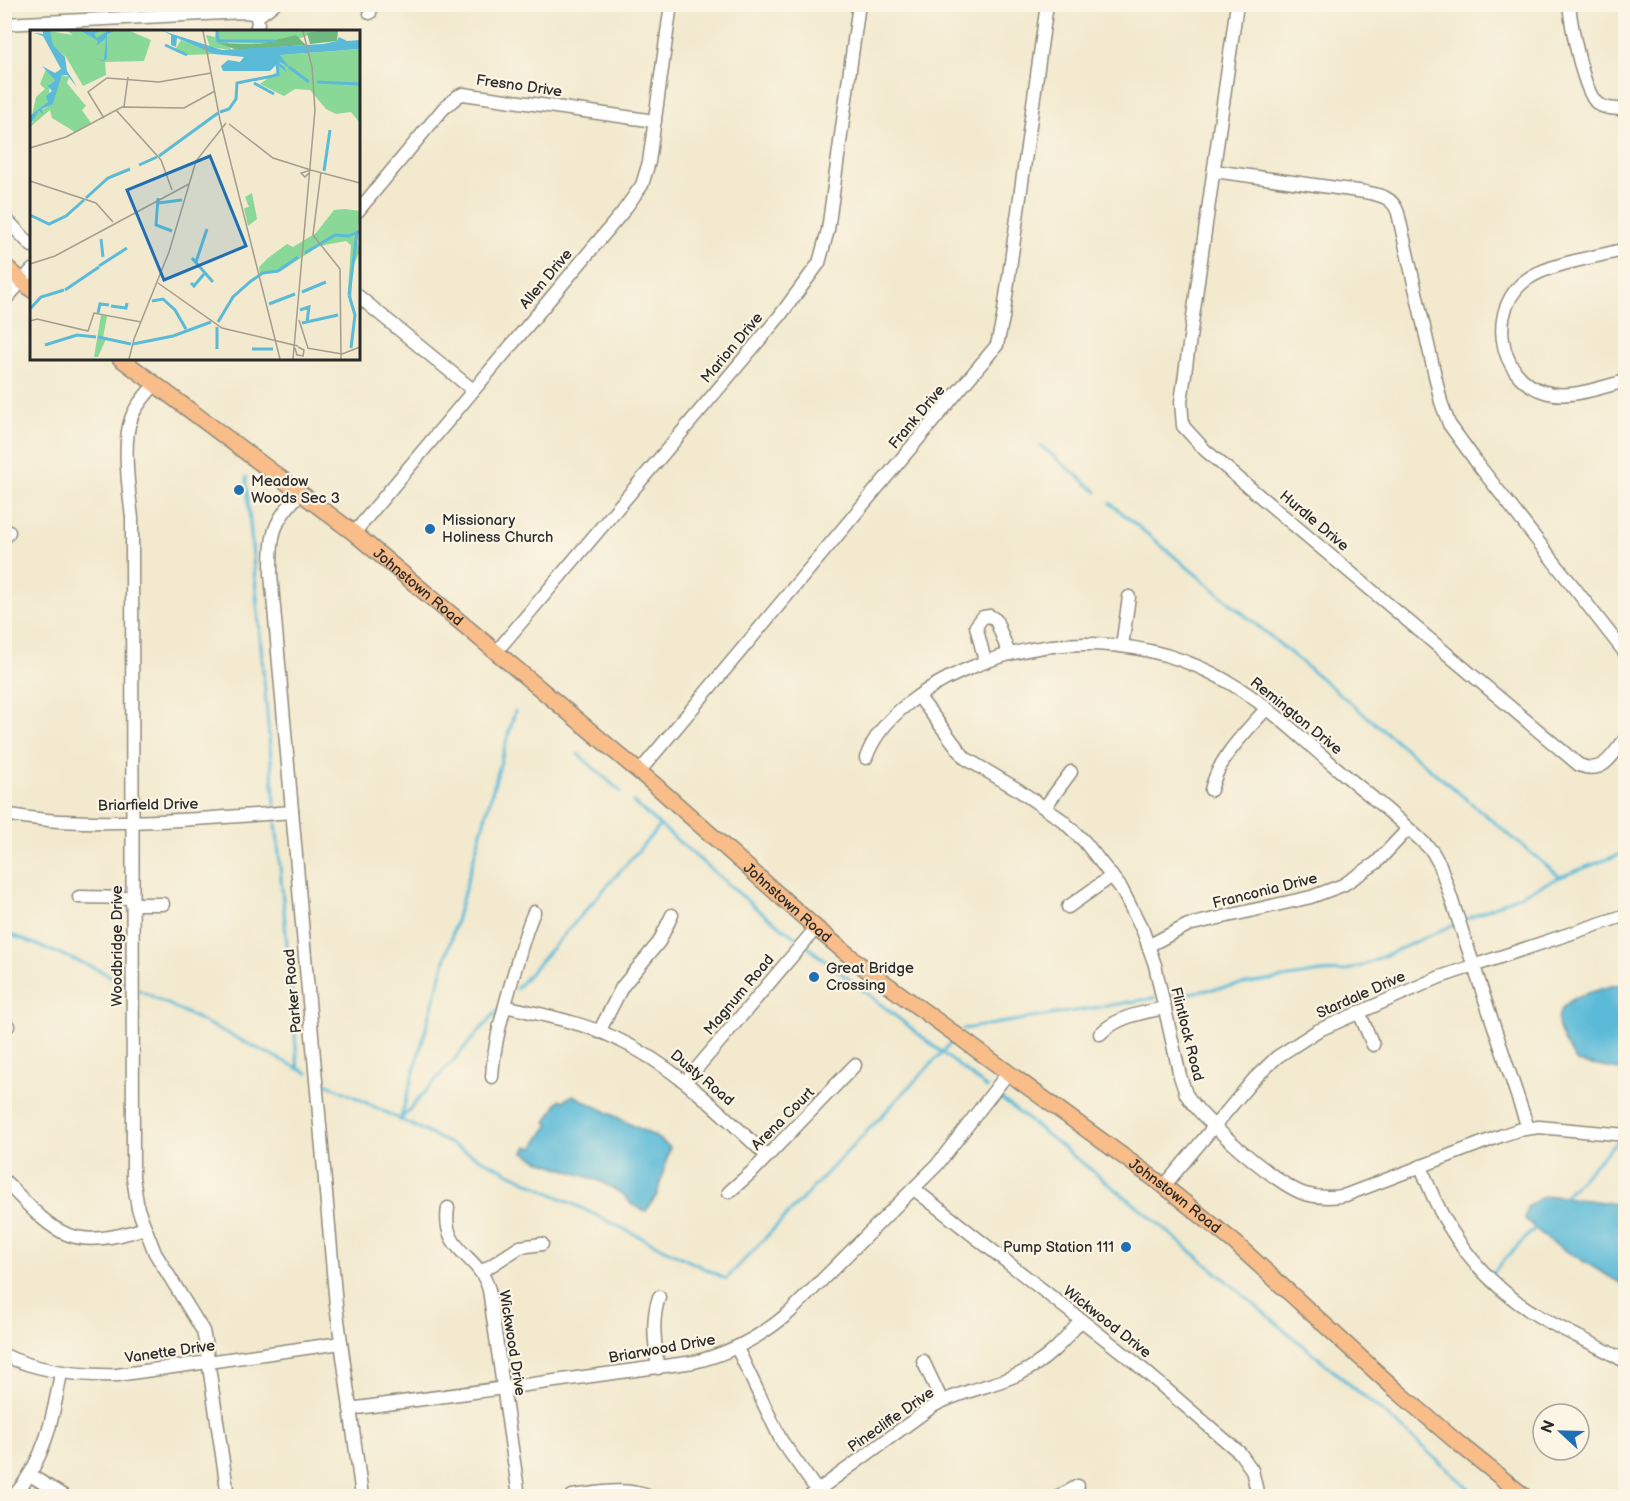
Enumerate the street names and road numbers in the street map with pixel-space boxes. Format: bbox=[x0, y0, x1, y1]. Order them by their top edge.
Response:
street label: Fresno Drive bbox=[475, 71, 563, 101]
street label: Allen Drive bbox=[515, 245, 577, 313]
street label: Marion Drive bbox=[697, 309, 767, 387]
street label: Frank Drive bbox=[885, 381, 949, 453]
street label: Hurdle Drive bbox=[1276, 487, 1353, 555]
street label: Johnstown Road bbox=[369, 544, 467, 630]
street label: Remington Drive bbox=[1246, 673, 1346, 759]
street label: Briarfield Drive bbox=[98, 795, 198, 815]
street label: Johnstown Road bbox=[739, 858, 836, 947]
street label: Franconia Drive bbox=[1211, 869, 1319, 913]
street label: Woodbridge Drive bbox=[108, 885, 127, 1007]
street label: Parker Road bbox=[280, 948, 306, 1034]
street label: Magnum Road bbox=[700, 951, 778, 1039]
street label: Stardale Drive bbox=[1314, 967, 1409, 1023]
street label: Flintlock Road bbox=[1166, 985, 1208, 1083]
street label: Dusty Road bbox=[666, 1046, 738, 1110]
street label: Arena Court bbox=[747, 1083, 819, 1155]
street label: Johnstown Road bbox=[1125, 1154, 1225, 1237]
street label: Wickwood Drive bbox=[1059, 1282, 1155, 1362]
street label: Wickwood Drive bbox=[494, 1289, 530, 1397]
street label: Briarwood Drive bbox=[607, 1330, 717, 1368]
street label: Vanette Drive bbox=[124, 1336, 216, 1368]
street label: Pinecliffe Drive bbox=[844, 1383, 938, 1457]

